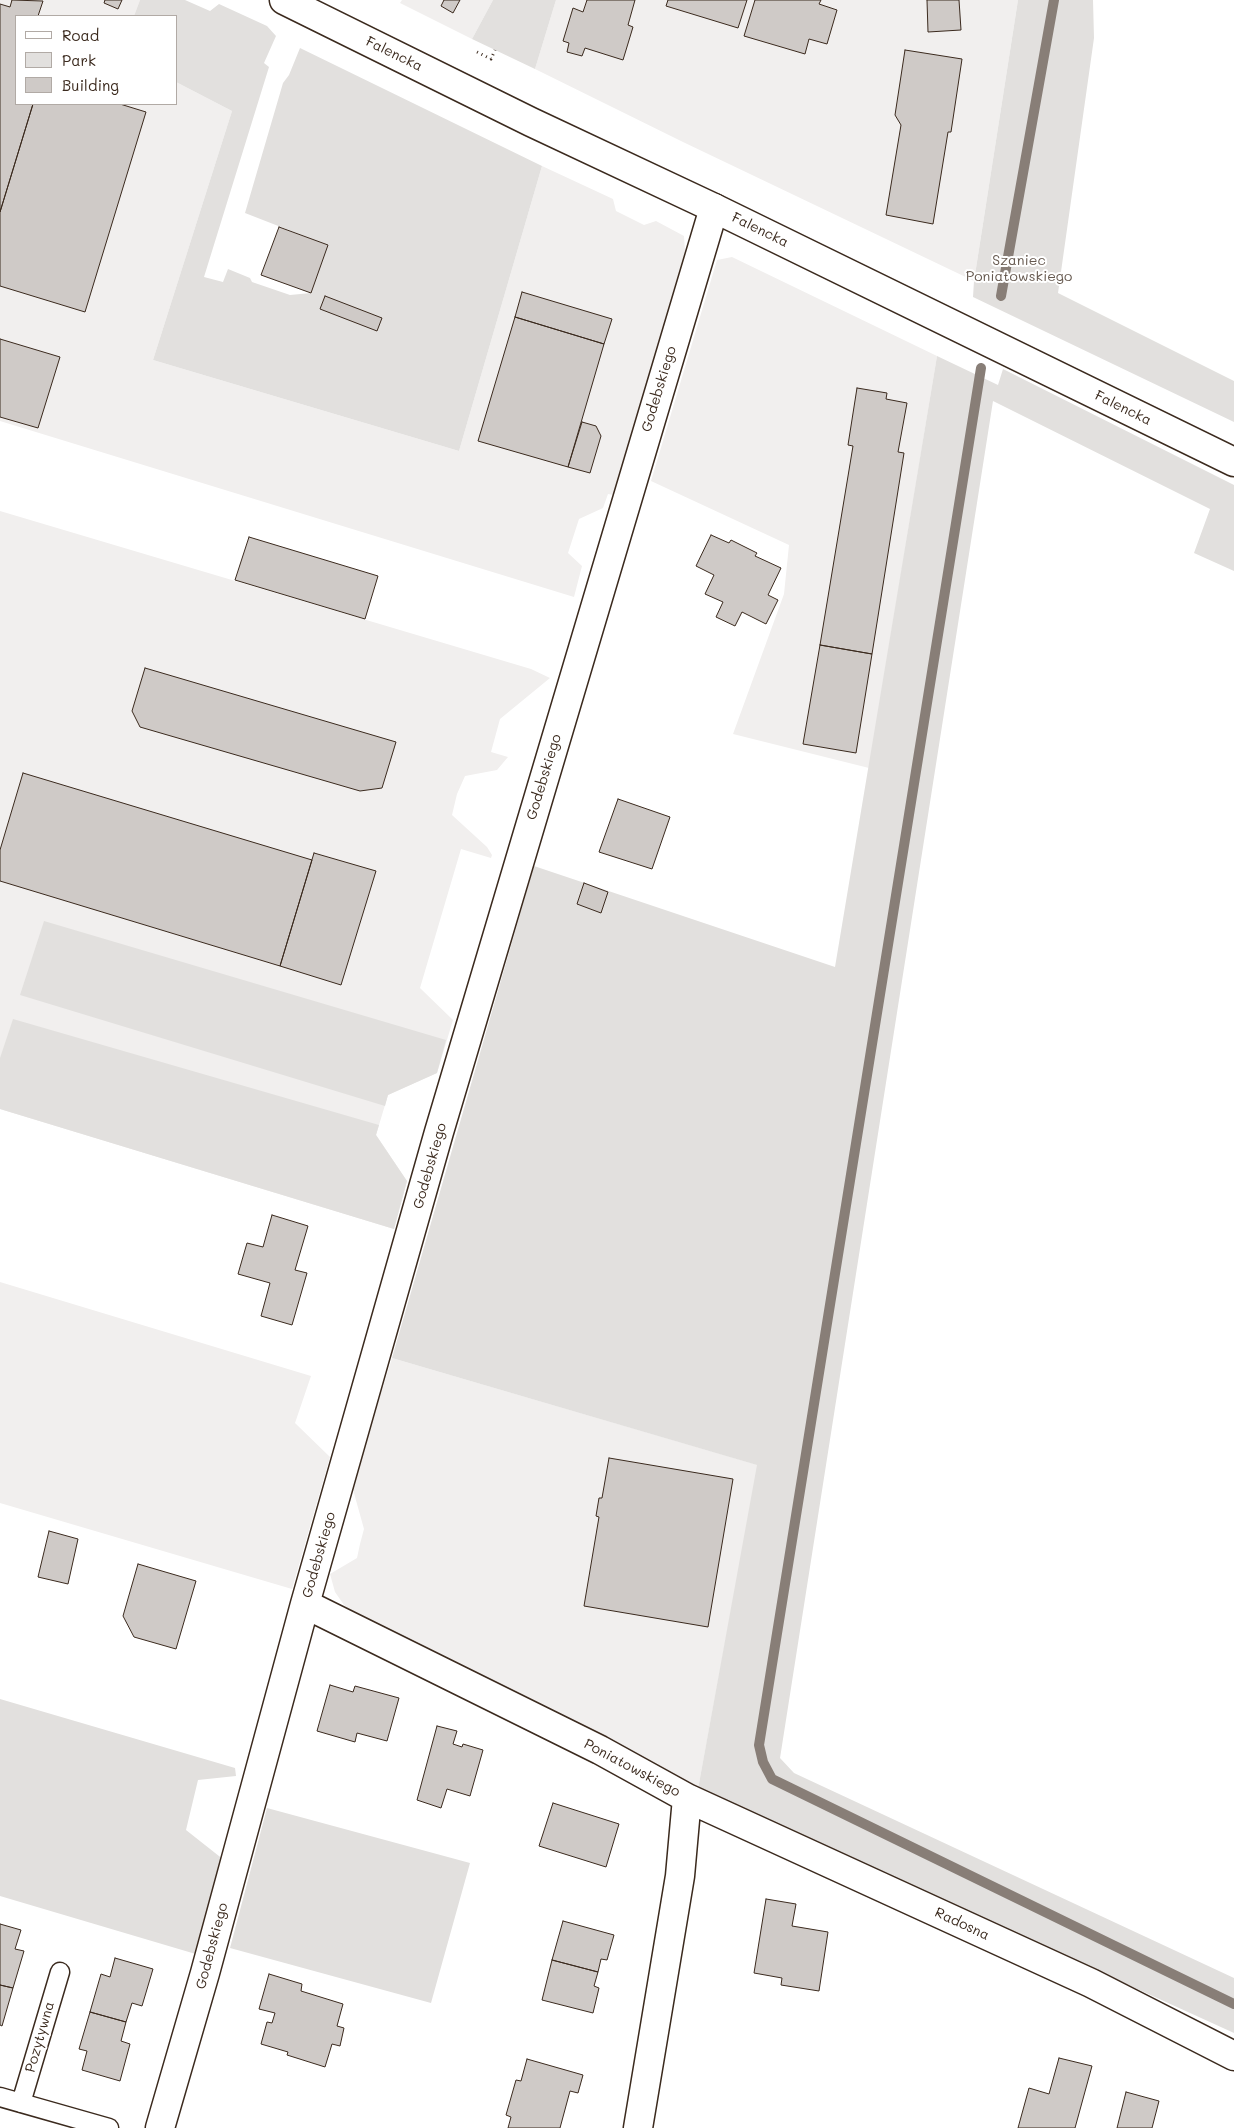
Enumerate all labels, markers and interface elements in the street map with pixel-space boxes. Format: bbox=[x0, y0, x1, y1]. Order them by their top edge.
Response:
legend bbox=[15, 15, 178, 105]
text: Road bbox=[62, 25, 99, 45]
street label: Falencka bbox=[363, 33, 425, 75]
text: Park bbox=[62, 50, 96, 70]
text: Building bbox=[62, 75, 119, 95]
street label: Falencka bbox=[729, 209, 791, 251]
park label: Szaniec Poniatowskiego bbox=[966, 253, 1072, 286]
street label: Godebskiego bbox=[638, 344, 680, 434]
street label: Falencka bbox=[1092, 387, 1154, 429]
street label: Godebskiego bbox=[523, 732, 565, 822]
street label: Godebskiego bbox=[410, 1121, 450, 1211]
street label: Godebskiego bbox=[299, 1510, 339, 1600]
street label: Poniatowskiego bbox=[581, 1736, 683, 1800]
street label: Godebskiego bbox=[192, 1901, 232, 1991]
street label: Radosna bbox=[932, 1904, 992, 1944]
street label: Pozytywna bbox=[22, 2000, 58, 2074]

